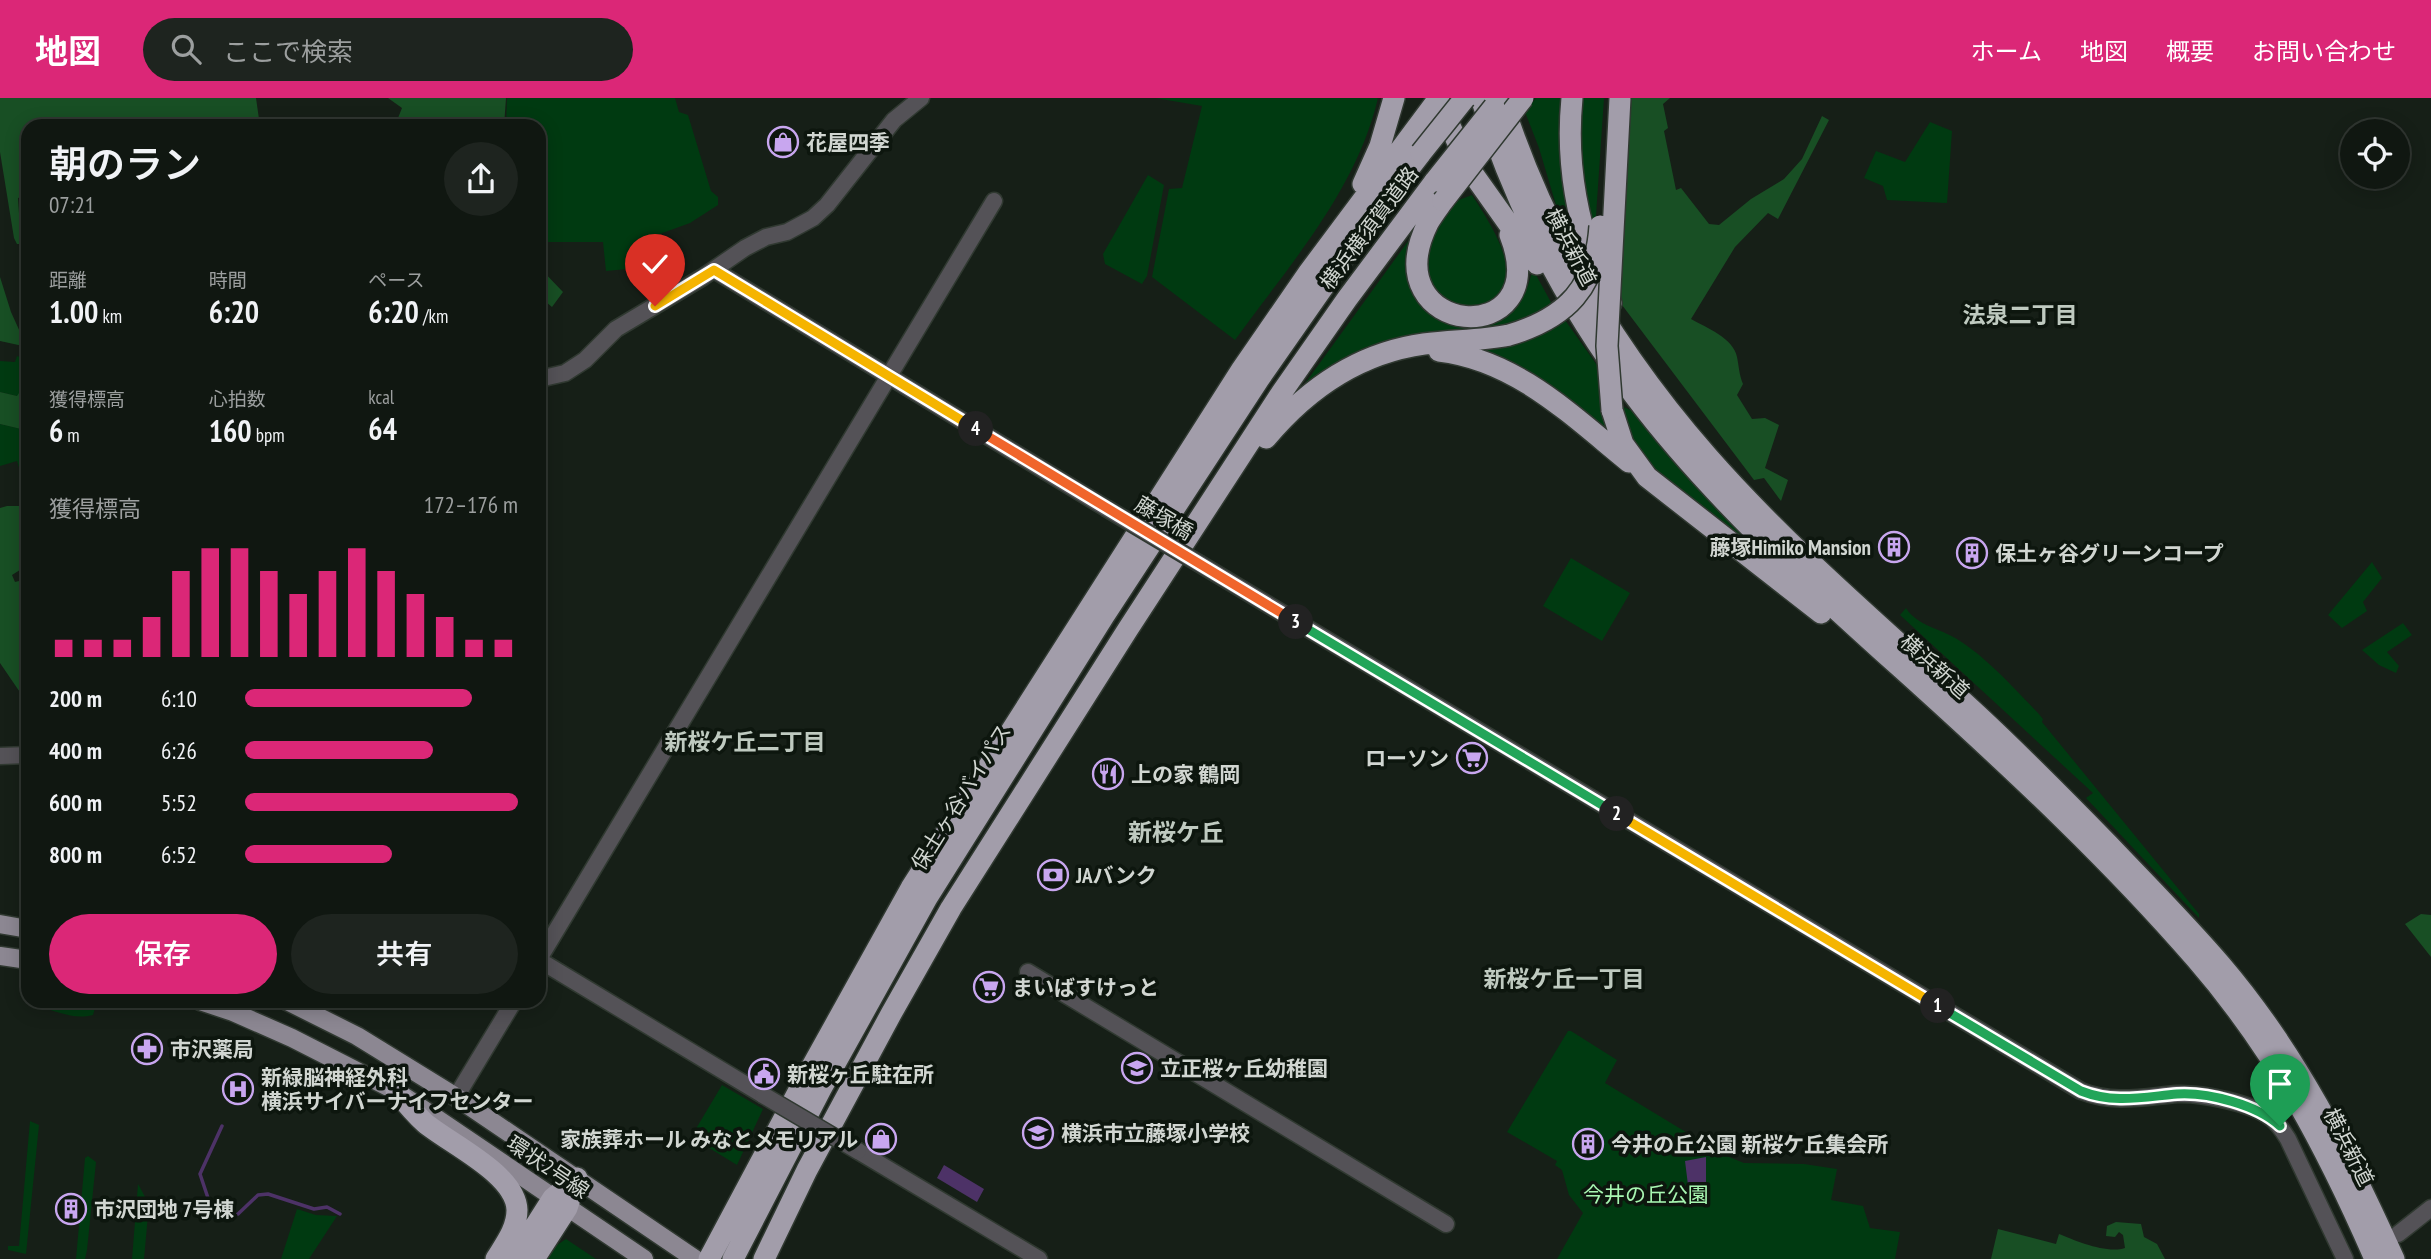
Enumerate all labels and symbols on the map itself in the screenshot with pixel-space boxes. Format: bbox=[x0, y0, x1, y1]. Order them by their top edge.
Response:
shop icon: 花屋四季 bbox=[766, 125, 800, 159]
place label: 花屋四季 bbox=[806, 129, 890, 156]
street label: 横浜横須賀道路 bbox=[1314, 161, 1424, 295]
street label: 横浜新道 bbox=[1539, 204, 1603, 290]
pin bbox=[625, 234, 685, 306]
district label: 法泉二丁目 bbox=[1963, 300, 2078, 329]
pin: 4 bbox=[958, 412, 993, 446]
street label: 藤塚橋 bbox=[1130, 490, 1198, 546]
building icon: 藤塚Himiko Mansion bbox=[1877, 530, 1911, 564]
place label: 藤塚Himiko Mansion bbox=[1709, 534, 1871, 561]
building icon: 保土ヶ谷グリーンコープ bbox=[1955, 536, 1989, 570]
place label: 保土ヶ谷グリーンコープ bbox=[1995, 540, 2224, 567]
pin: 3 bbox=[1278, 604, 1314, 640]
street label: 横浜新道 bbox=[1895, 628, 1975, 704]
street label: 保土ヶ谷バイパス bbox=[905, 719, 1017, 875]
district label: 新桜ケ丘二丁目 bbox=[665, 727, 826, 756]
supermarket icon: ローソン bbox=[1455, 741, 1489, 775]
place label: ローソン bbox=[1365, 745, 1449, 772]
restaurant icon: 上の家 鶴岡 bbox=[1091, 757, 1125, 791]
place label: 上の家 鶴岡 bbox=[1131, 761, 1240, 788]
pin: 2 bbox=[1600, 796, 1634, 832]
district label: 新桜ケ丘 bbox=[1128, 817, 1224, 848]
bank icon: JAバンク bbox=[1036, 858, 1070, 892]
place label: JAバンク bbox=[1075, 862, 1157, 889]
district label: 新桜ケ丘一丁目 bbox=[1484, 964, 1645, 993]
supermarket icon: まいばすけっと bbox=[972, 970, 1006, 1004]
place label: まいばすけっと bbox=[1012, 974, 1159, 1001]
pin: 1 bbox=[1920, 988, 1955, 1024]
pharmacy icon: 市沢薬局 bbox=[130, 1032, 164, 1066]
place label: 市沢薬局 bbox=[170, 1036, 254, 1063]
school or university icon: 立正桜ヶ丘幼稚園 bbox=[1120, 1051, 1154, 1085]
pin bbox=[2250, 1054, 2310, 1126]
place label: 立正桜ヶ丘幼稚園 bbox=[1160, 1055, 1328, 1082]
public building icon: 新桜ヶ丘駐在所 bbox=[747, 1057, 781, 1091]
place label: 新桜ヶ丘駐在所 bbox=[787, 1061, 934, 1088]
place label: 新緑脳神経外科 横浜サイバーナイフセンター bbox=[261, 1064, 534, 1115]
hospital icon: 新緑脳神経外科 横浜サイバーナイフセンター bbox=[221, 1072, 255, 1106]
street label: 横浜新道 bbox=[2318, 1103, 2380, 1191]
school or university icon: 横浜市立藤塚小学校 bbox=[1021, 1116, 1055, 1150]
place label: 横浜市立藤塚小学校 bbox=[1061, 1120, 1250, 1147]
shop icon: 家族葬ホール みなとメモリアル bbox=[864, 1122, 898, 1156]
place label: 家族葬ホール みなとメモリアル bbox=[560, 1126, 858, 1153]
building icon: 今井の丘公園 新桜ケ丘集会所 bbox=[1571, 1127, 1605, 1161]
street label: 環状2号線 bbox=[502, 1130, 594, 1204]
place label: 今井の丘公園 新桜ケ丘集会所 bbox=[1611, 1131, 1888, 1158]
park label: 今井の丘公園 bbox=[1583, 1181, 1709, 1208]
building icon: 市沢団地 7号棟 bbox=[54, 1192, 88, 1226]
place label: 市沢団地 7号棟 bbox=[94, 1196, 234, 1223]

